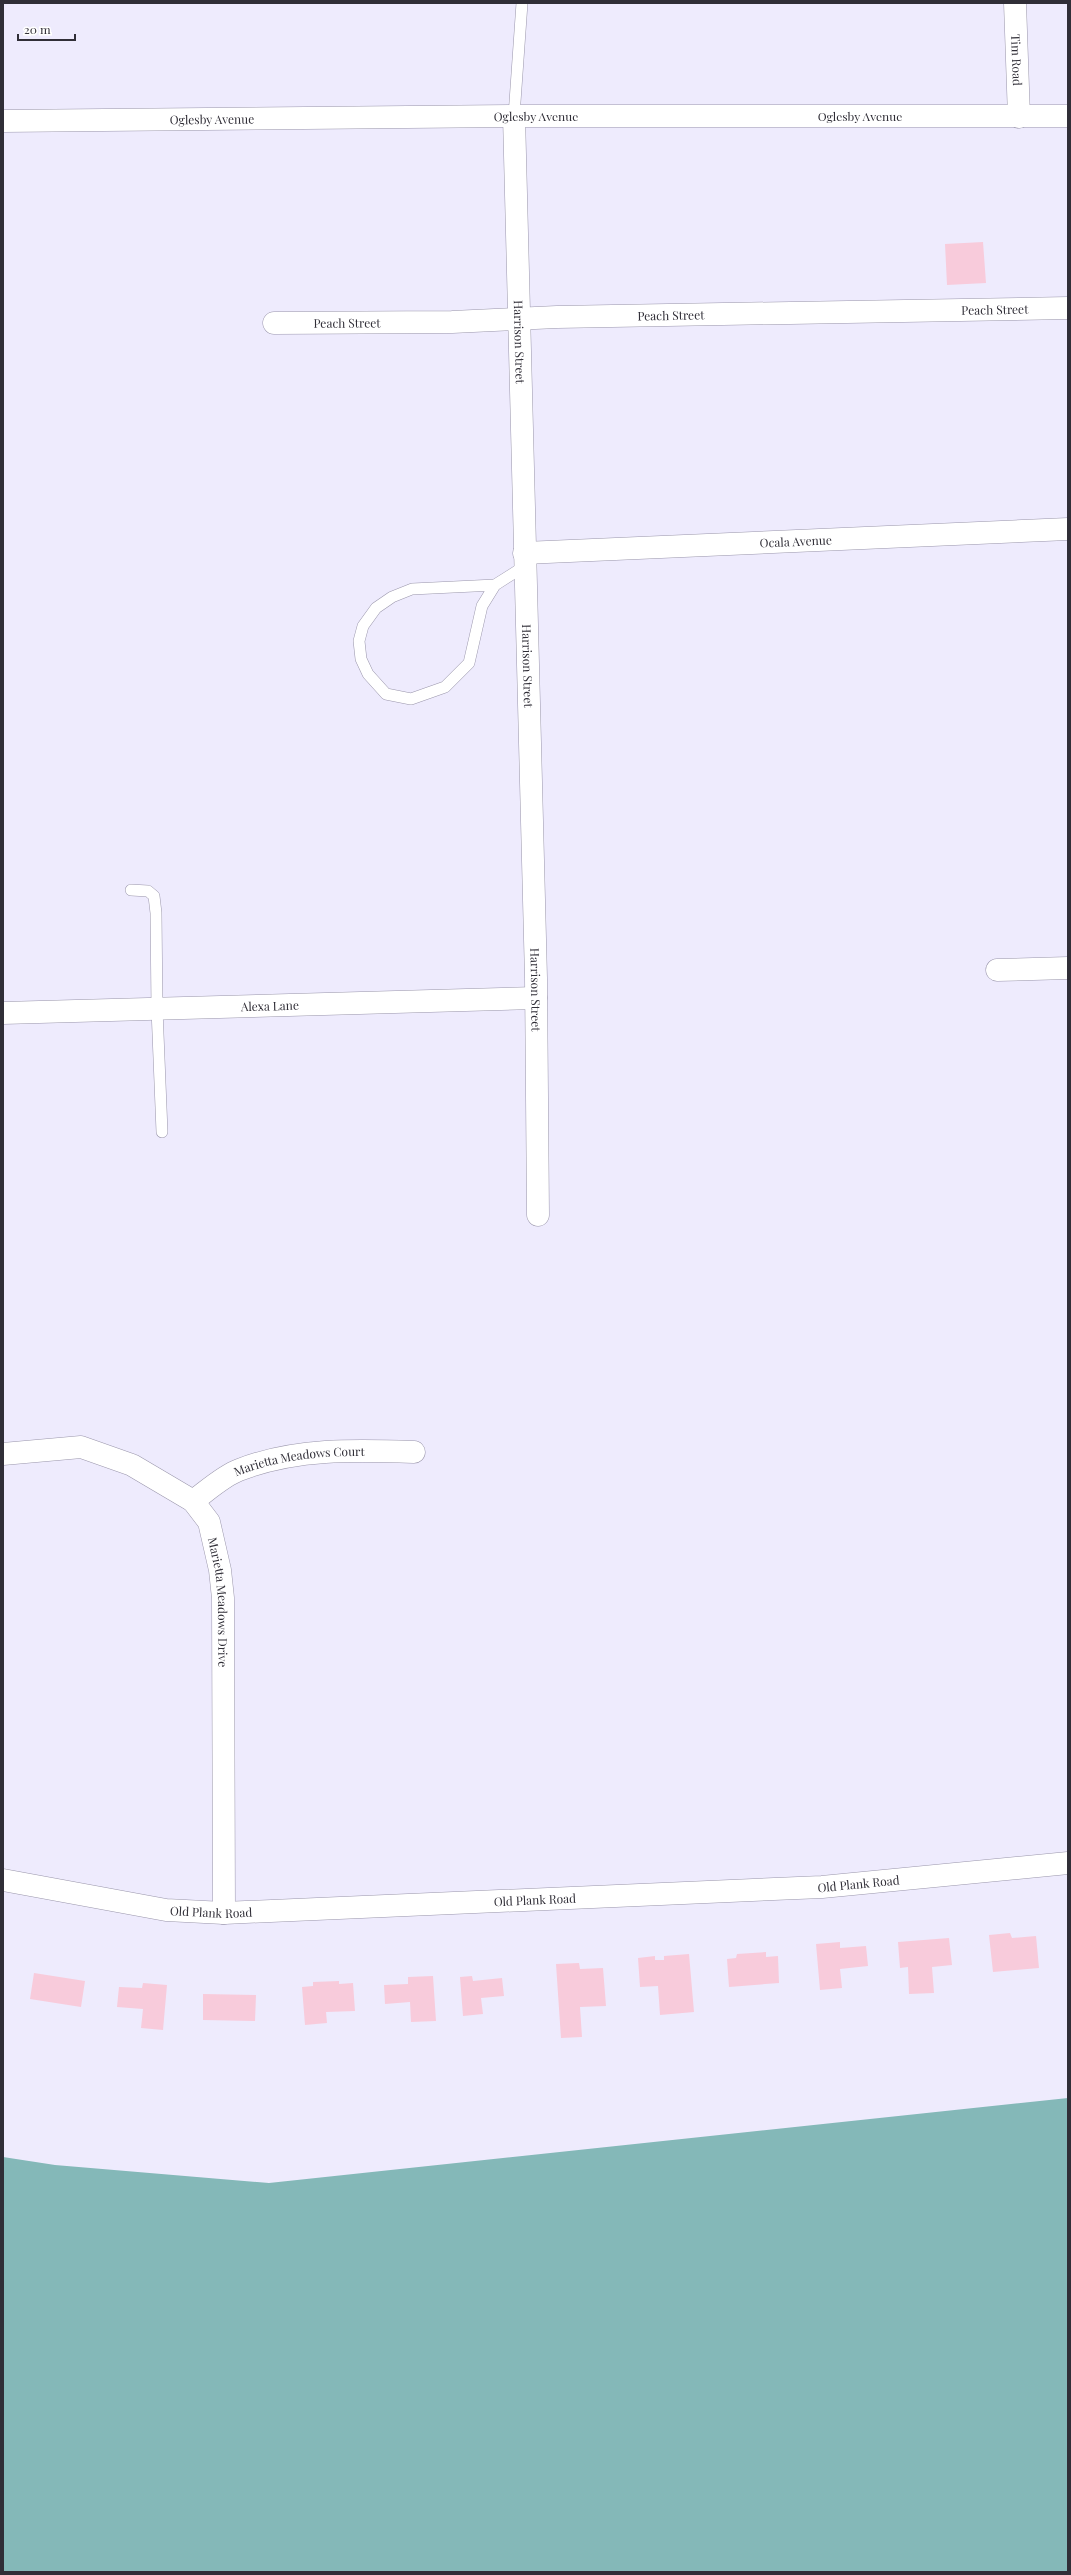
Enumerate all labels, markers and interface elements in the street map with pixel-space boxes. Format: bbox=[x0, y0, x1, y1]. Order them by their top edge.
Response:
scale bar bbox=[18, 16, 75, 42]
text: 20 m bbox=[24, 21, 51, 37]
street label: Tim Road bbox=[1008, 34, 1026, 86]
street label: Oglesby Avenue bbox=[494, 108, 578, 124]
street label: Oglesby Avenue bbox=[818, 108, 902, 124]
street label: Oglesby Avenue bbox=[170, 111, 254, 127]
street label: Harrison Street bbox=[511, 300, 529, 385]
street label: Peach Street bbox=[961, 301, 1029, 318]
street label: Peach Street bbox=[637, 306, 705, 324]
street label: Peach Street bbox=[313, 314, 381, 331]
street label: Ocala Avenue bbox=[759, 531, 832, 551]
street label: Harrison Street bbox=[519, 624, 537, 709]
street label: Harrison Street bbox=[527, 948, 544, 1032]
street label: Alexa Lane bbox=[240, 997, 299, 1014]
street label: Marietta Meadows Court bbox=[231, 1443, 365, 1479]
street label: Marietta Meadows Drive bbox=[205, 1536, 231, 1667]
street label: Old Plank Road bbox=[817, 1871, 900, 1895]
street label: Old Plank Road bbox=[493, 1890, 576, 1909]
street label: Old Plank Road bbox=[170, 1902, 253, 1921]

